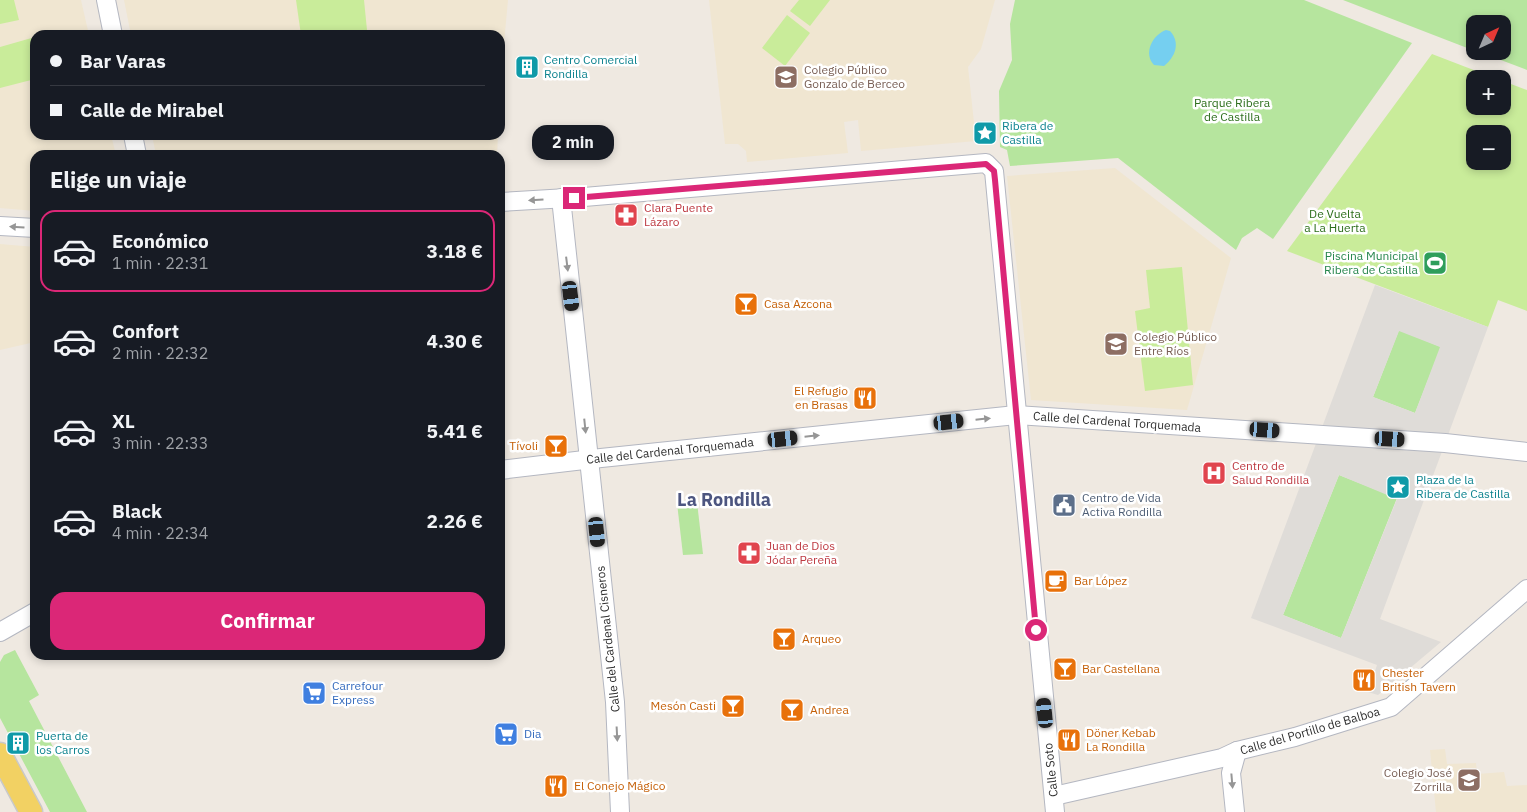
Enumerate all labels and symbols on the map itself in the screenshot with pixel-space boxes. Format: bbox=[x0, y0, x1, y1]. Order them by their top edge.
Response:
north arrow bbox=[1466, 15, 1511, 60]
place label: Centro Comercial Rondilla bbox=[544, 52, 637, 81]
building icon: Centro Comercial Rondilla bbox=[514, 54, 540, 80]
place label: Colegio Público Gonzalo de Berceo bbox=[804, 62, 905, 91]
school or university icon: Colegio Público Gonzalo de Berceo bbox=[773, 64, 799, 90]
park label: Parque Ribera de Castilla bbox=[1194, 95, 1271, 124]
place label: Ribera de Castilla bbox=[1002, 118, 1054, 147]
place icon: Ribera de Castilla bbox=[972, 120, 998, 146]
callout: 2 min bbox=[533, 126, 615, 160]
route end bbox=[563, 187, 585, 209]
one-way arrow bbox=[528, 196, 544, 204]
place label: Clara Puente Lázaro bbox=[644, 200, 713, 229]
pharmacy icon: Clara Puente Lázaro bbox=[613, 202, 639, 228]
park label: De Vuelta a La Huerta bbox=[1304, 206, 1366, 235]
one-way arrow bbox=[9, 222, 25, 230]
place label: Piscina Municipal Ribera de Castilla bbox=[1324, 248, 1419, 277]
sports icon: Piscina Municipal Ribera de Castilla bbox=[1422, 250, 1448, 276]
one-way arrow bbox=[563, 256, 571, 272]
car bbox=[561, 280, 580, 312]
bar icon: Casa Azcona bbox=[733, 291, 759, 317]
place label: Casa Azcona bbox=[764, 296, 833, 311]
place label: Colegio Público Entre Ríos bbox=[1134, 329, 1217, 358]
school or university icon: Colegio Público Entre Ríos bbox=[1103, 331, 1129, 357]
place label: El Refugio en Brasas bbox=[794, 383, 848, 412]
restaurant icon: El Refugio en Brasas bbox=[852, 385, 878, 411]
street label: Calle del Cardenal Torquemada bbox=[1033, 408, 1202, 435]
car bbox=[933, 413, 964, 431]
one-way arrow bbox=[975, 415, 991, 423]
one-way arrow bbox=[581, 418, 589, 434]
car bbox=[1249, 421, 1280, 439]
car bbox=[767, 430, 798, 448]
car bbox=[1374, 431, 1405, 447]
one-way arrow bbox=[804, 432, 820, 440]
bar icon: Tívoli bbox=[543, 433, 569, 459]
street label: Calle del Cardenal Torquemada bbox=[586, 434, 755, 467]
place label: Tívoli bbox=[509, 438, 538, 453]
place label: Centro de Salud Rondilla bbox=[1232, 458, 1310, 487]
hospital icon: Centro de Salud Rondilla bbox=[1201, 460, 1227, 486]
place label: Plaza de la Ribera de Castilla bbox=[1416, 472, 1511, 501]
place icon: Plaza de la Ribera de Castilla bbox=[1385, 474, 1411, 500]
district label: La Rondilla bbox=[677, 488, 771, 511]
place label: Centro de Vida Activa Rondilla bbox=[1082, 490, 1162, 519]
public building icon: Centro de Vida Activa Rondilla bbox=[1051, 492, 1077, 518]
car bbox=[587, 516, 606, 548]
place label: Juan de Dios Jódar Pereña bbox=[766, 538, 838, 567]
pharmacy icon: Juan de Dios Jódar Pereña bbox=[736, 540, 762, 566]
street label: Calle del Cardenal Cisneros bbox=[592, 565, 623, 713]
cafe icon: Bar López bbox=[1043, 568, 1069, 594]
place label: Bar López bbox=[1074, 573, 1128, 588]
route start bbox=[1025, 619, 1047, 641]
bar icon: Arqueo bbox=[771, 626, 797, 652]
place label: Arqueo bbox=[802, 631, 841, 646]
bar icon: Bar Castellana bbox=[1052, 656, 1078, 682]
place label: Bar Castellana bbox=[1082, 661, 1161, 676]
place label: Chester British Tavern bbox=[1382, 665, 1456, 694]
restaurant icon: Chester British Tavern bbox=[1351, 667, 1377, 693]
place label: Carrefour Express bbox=[332, 678, 384, 707]
supermarket icon: Carrefour Express bbox=[301, 680, 327, 706]
bar icon: Mesón Casti bbox=[720, 693, 746, 719]
bar icon: Andrea bbox=[779, 697, 805, 723]
car bbox=[1035, 697, 1054, 729]
place label: Mesón Casti bbox=[651, 698, 716, 713]
place label: Andrea bbox=[810, 702, 849, 717]
street label: Calle del Portillo de Balboa bbox=[1238, 703, 1382, 758]
supermarket icon: Dia bbox=[493, 721, 519, 747]
place label: Döner Kebab La Rondilla bbox=[1086, 725, 1156, 754]
place label: Dia bbox=[524, 726, 542, 741]
one-way arrow bbox=[613, 726, 621, 742]
restaurant icon: Döner Kebab La Rondilla bbox=[1056, 727, 1082, 753]
place label: Puerta de los Carros bbox=[36, 728, 90, 757]
building icon: Puerta de los Carros bbox=[5, 730, 31, 756]
street label: Calle Soto bbox=[1040, 742, 1061, 798]
place label: Colegio José Zorrilla bbox=[1384, 765, 1453, 794]
school or university icon: Colegio José Zorrilla bbox=[1456, 767, 1482, 793]
restaurant icon: El Conejo Mágico bbox=[543, 773, 569, 799]
one-way arrow bbox=[1228, 774, 1236, 790]
place label: El Conejo Mágico bbox=[574, 778, 666, 793]

